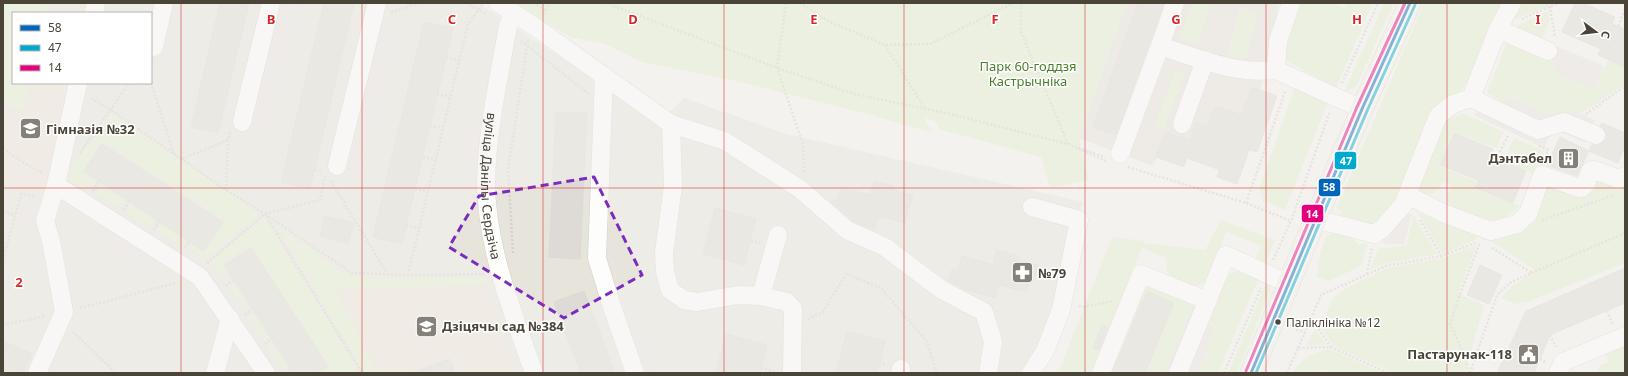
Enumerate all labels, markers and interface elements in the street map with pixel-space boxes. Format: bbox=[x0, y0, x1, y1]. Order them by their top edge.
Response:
text: B bbox=[267, 10, 275, 28]
text: C bbox=[448, 10, 456, 28]
text: D bbox=[628, 10, 638, 28]
text: E bbox=[810, 10, 818, 28]
text: F bbox=[991, 10, 999, 28]
text: G bbox=[1171, 10, 1181, 28]
text: H bbox=[1352, 10, 1362, 28]
text: I bbox=[1535, 10, 1541, 28]
legend bbox=[12, 12, 152, 84]
north arrow bbox=[1576, 12, 1616, 52]
text: 58 bbox=[48, 19, 62, 36]
text: С bbox=[1598, 29, 1614, 40]
text: 47 bbox=[48, 39, 62, 56]
park label: Парк 60-годдзя Кастрычніка bbox=[979, 57, 1077, 90]
text: 14 bbox=[48, 59, 62, 76]
street label: вуліца Данілы Сердзіча bbox=[477, 112, 505, 261]
school or university icon: Гімназія №32 bbox=[18, 116, 44, 142]
place label: Гімназія №32 bbox=[46, 120, 135, 138]
building icon: Дэнтабел bbox=[1555, 145, 1581, 171]
place label: Дэнтабел bbox=[1488, 149, 1552, 167]
line badge: 47 bbox=[1334, 151, 1357, 170]
text: 47 bbox=[1340, 153, 1352, 168]
line badge: 58 bbox=[1318, 178, 1341, 197]
text: 58 bbox=[1323, 179, 1335, 194]
line badge: 14 bbox=[1301, 204, 1324, 223]
text: 14 bbox=[1306, 206, 1319, 221]
pharmacy icon: №79 bbox=[1009, 260, 1035, 286]
place label: №79 bbox=[1038, 264, 1066, 282]
text: 2 bbox=[15, 273, 23, 291]
school or university icon: Дзіцячы сад №384 bbox=[414, 313, 440, 339]
place label: Паліклініка №12 bbox=[1286, 314, 1381, 331]
place label: Дзіцячы сад №384 bbox=[442, 317, 564, 335]
marker: Паліклініка №12 bbox=[1273, 317, 1283, 327]
public building icon: Пастарунак-118 bbox=[1515, 341, 1541, 367]
place label: Пастарунак-118 bbox=[1407, 345, 1512, 363]

